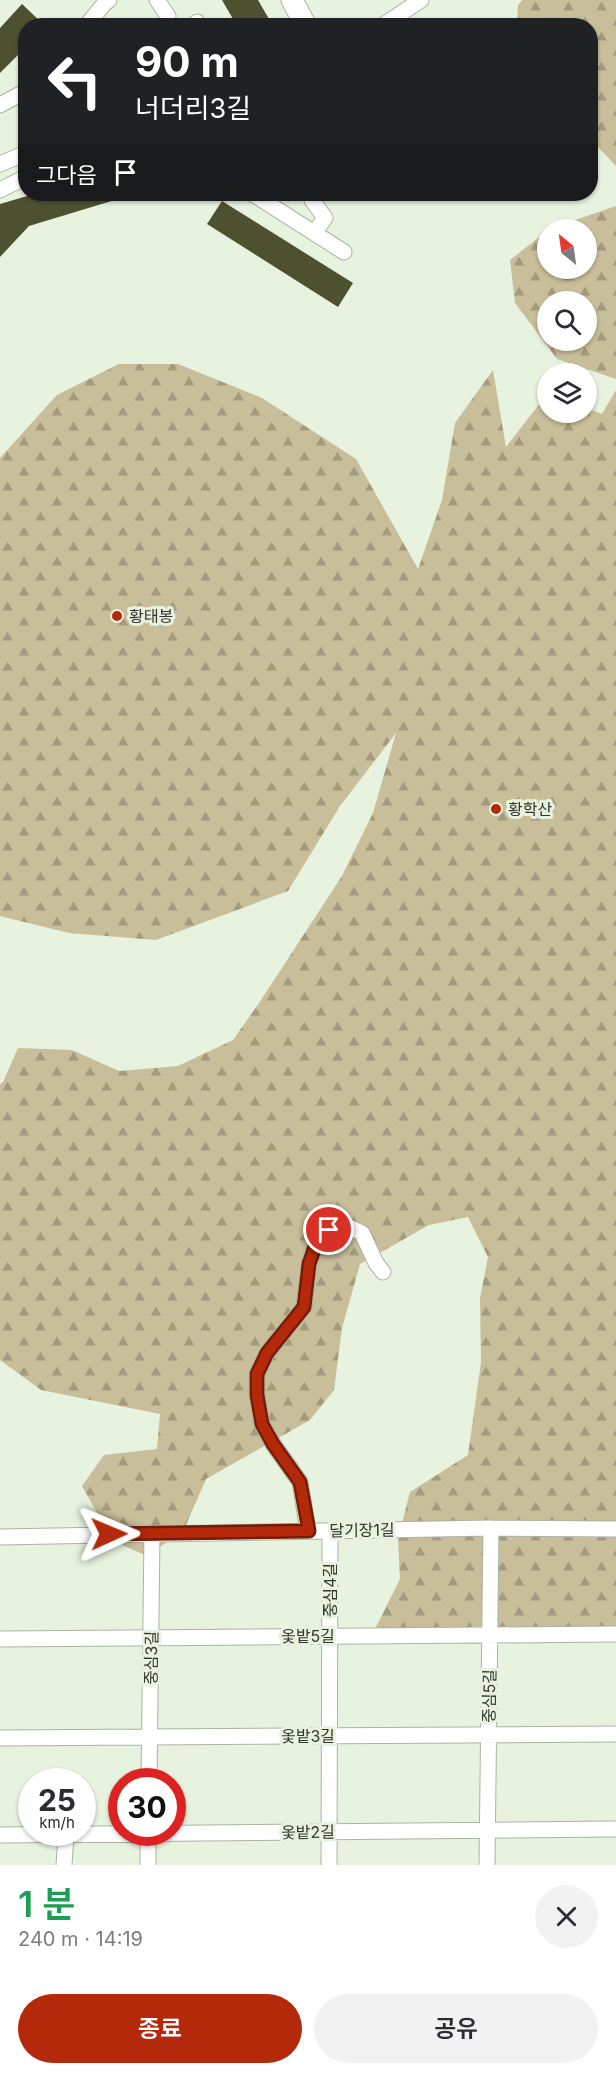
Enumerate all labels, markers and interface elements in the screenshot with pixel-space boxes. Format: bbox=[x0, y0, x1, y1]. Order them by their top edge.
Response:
text: 90 m bbox=[135, 36, 239, 87]
icon: left bbox=[36, 42, 114, 120]
text: 너더리3길 bbox=[135, 92, 251, 125]
icon: arrive bbox=[109, 156, 142, 189]
text: 그다음 bbox=[36, 162, 97, 188]
north arrow bbox=[537, 219, 597, 279]
map controls bbox=[537, 219, 597, 423]
button: search bbox=[537, 291, 597, 351]
button: layers bbox=[537, 363, 597, 423]
place label: 황태봉 bbox=[129, 606, 173, 626]
marker: 황태봉 bbox=[110, 609, 124, 623]
place label: 황학산 bbox=[508, 799, 552, 819]
marker: 황학산 bbox=[489, 802, 503, 816]
pin bbox=[303, 1204, 354, 1255]
icon: arrive bbox=[312, 1213, 345, 1246]
position arrow bbox=[77, 1502, 141, 1566]
street label: 달기장1길 bbox=[329, 1519, 395, 1541]
street label: 중심4길 bbox=[320, 1563, 340, 1617]
street label: 옻밭5길 bbox=[281, 1626, 335, 1646]
street label: 중심3길 bbox=[141, 1631, 161, 1685]
street label: 중심5길 bbox=[479, 1669, 499, 1723]
street label: 옻밭3길 bbox=[281, 1726, 335, 1746]
speed limit sign: 30 bbox=[108, 1768, 186, 1846]
text: 25 bbox=[38, 1782, 76, 1818]
text: km/h bbox=[39, 1813, 75, 1832]
street label: 옻밭2길 bbox=[281, 1822, 335, 1842]
text: 1 분 bbox=[18, 1882, 75, 1926]
button: close bbox=[535, 1885, 598, 1948]
text: 240 m · 14:19 bbox=[18, 1927, 143, 1951]
button: 종료 bbox=[18, 1994, 302, 2063]
button: 공유 bbox=[314, 1994, 598, 2063]

